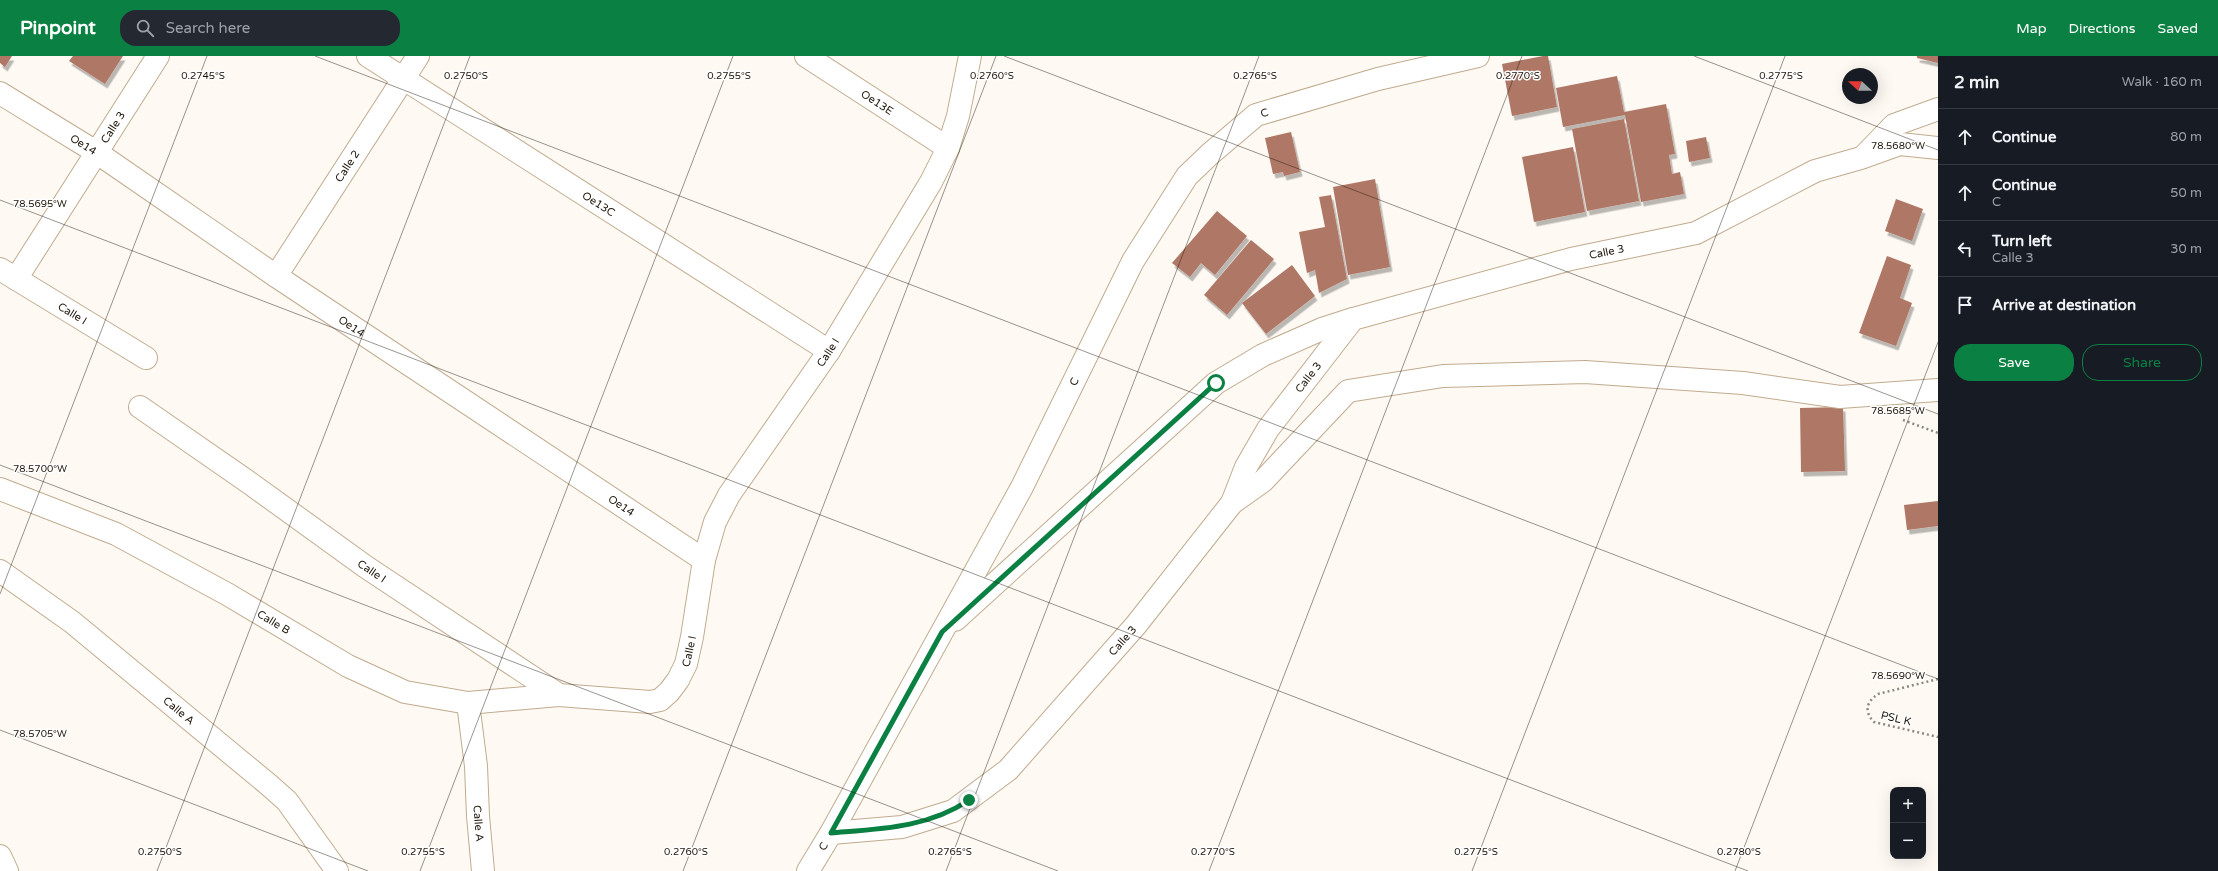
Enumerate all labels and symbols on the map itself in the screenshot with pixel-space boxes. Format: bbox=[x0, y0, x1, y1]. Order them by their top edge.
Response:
north arrow bbox=[1842, 68, 1878, 104]
text: 0.2745°S bbox=[181, 70, 225, 82]
text: 0.2750°S bbox=[444, 70, 488, 82]
text: 0.2755°S bbox=[707, 70, 751, 82]
text: 0.2760°S bbox=[970, 70, 1014, 82]
text: 0.2765°S bbox=[1233, 70, 1277, 82]
text: 0.2770°S bbox=[1496, 70, 1540, 82]
text: 0.2775°S bbox=[1759, 70, 1803, 82]
street label: Oe13E bbox=[858, 87, 896, 118]
street label: C bbox=[1259, 106, 1270, 120]
street label: Calle 3 bbox=[98, 109, 128, 146]
street label: Oe14 bbox=[68, 132, 99, 158]
text: 78.5680°W bbox=[1871, 140, 1925, 152]
street label: Calle 2 bbox=[332, 148, 363, 185]
street label: Oe13C bbox=[580, 189, 618, 220]
text: 78.5695°W bbox=[13, 198, 67, 210]
street label: Calle 3 bbox=[1588, 242, 1625, 262]
street label: Calle I bbox=[55, 300, 89, 327]
street label: Oe14 bbox=[336, 313, 367, 340]
street label: Calle I bbox=[814, 336, 842, 369]
street label: Calle 3 bbox=[1292, 359, 1324, 395]
route start bbox=[1207, 374, 1225, 392]
street label: C bbox=[1067, 375, 1082, 388]
text: 78.5685°W bbox=[1871, 405, 1925, 417]
text: 78.5700°W bbox=[13, 463, 67, 475]
street label: Oe14 bbox=[606, 492, 637, 519]
street label: Calle I bbox=[355, 557, 388, 585]
street label: Calle B bbox=[255, 607, 293, 637]
street label: Calle 3 bbox=[1106, 623, 1139, 658]
street label: Calle I bbox=[680, 634, 699, 668]
text: 78.5690°W bbox=[1871, 670, 1925, 682]
street label: Calle A bbox=[160, 694, 197, 728]
street label: PSL K bbox=[1879, 709, 1913, 728]
text: 78.5705°W bbox=[13, 728, 67, 740]
route end bbox=[960, 791, 978, 809]
street label: Calle A bbox=[471, 805, 486, 842]
street label: C bbox=[816, 840, 831, 853]
text: 0.2750°S bbox=[138, 846, 182, 858]
text: 0.2755°S bbox=[401, 846, 445, 858]
text: 0.2760°S bbox=[664, 846, 708, 858]
text: 0.2765°S bbox=[928, 846, 972, 858]
text: 0.2770°S bbox=[1191, 846, 1235, 858]
text: 0.2775°S bbox=[1454, 846, 1498, 858]
text: 0.2780°S bbox=[1717, 846, 1761, 858]

